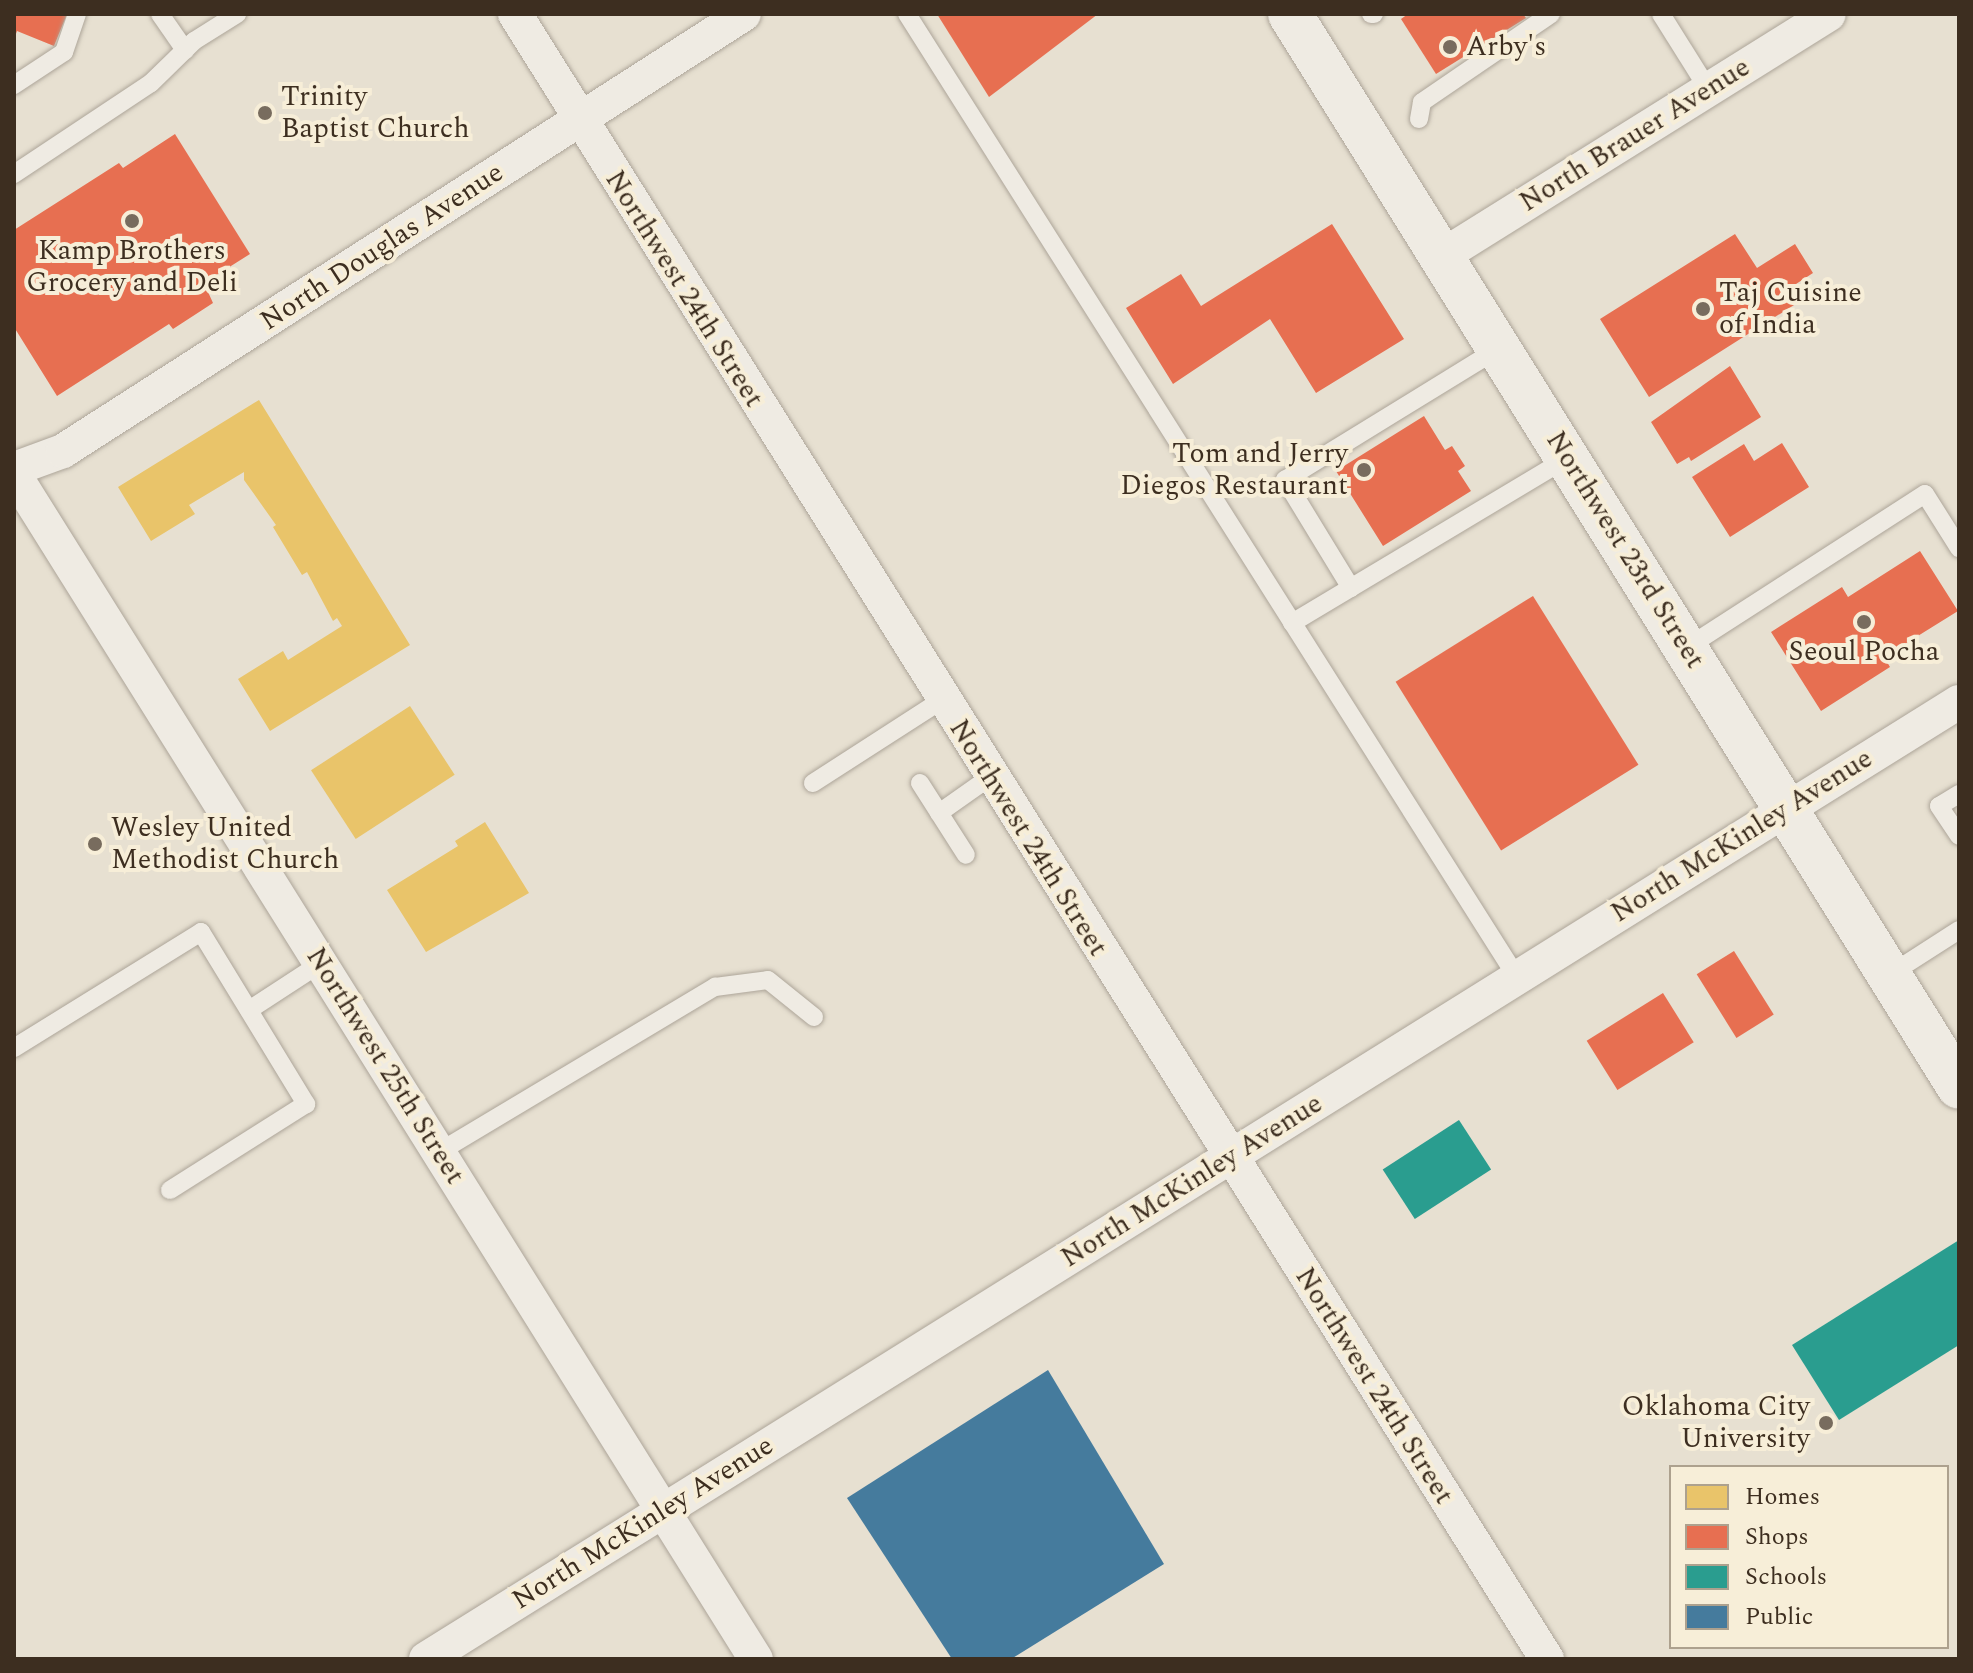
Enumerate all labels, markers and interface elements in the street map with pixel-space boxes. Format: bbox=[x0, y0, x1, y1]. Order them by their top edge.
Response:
place label: Arby's bbox=[1466, 30, 1546, 64]
marker: Arby's bbox=[1441, 38, 1459, 56]
street label: North Brauer Avenue bbox=[1514, 51, 1756, 219]
place label: Trinity Baptist Church bbox=[281, 80, 470, 146]
marker: Trinity Baptist Church bbox=[256, 104, 274, 122]
street label: North Douglas Avenue bbox=[254, 156, 510, 338]
street label: Northwest 24th Street bbox=[598, 165, 770, 413]
marker: Kamp Brothers Grocery and Deli bbox=[123, 212, 141, 230]
place label: Kamp Brothers Grocery and Deli bbox=[26, 234, 238, 300]
place label: Taj Cuisine of India bbox=[1719, 276, 1862, 342]
marker: Taj Cuisine of India bbox=[1694, 300, 1712, 318]
street label: Northwest 23rd Street bbox=[1538, 425, 1712, 675]
place label: Tom and Jerry Diegos Restaurant bbox=[1120, 437, 1348, 503]
marker: Tom and Jerry Diegos Restaurant bbox=[1355, 461, 1373, 479]
marker: Seoul Pocha bbox=[1855, 613, 1873, 631]
place label: Seoul Pocha bbox=[1789, 635, 1939, 669]
street label: Northwest 24th Street bbox=[942, 714, 1114, 962]
street label: North McKinley Avenue bbox=[1605, 742, 1879, 930]
place label: Wesley United Methodist Church bbox=[111, 811, 339, 877]
marker: Wesley United Methodist Church bbox=[86, 835, 104, 853]
street label: Northwest 25th Street bbox=[299, 942, 471, 1190]
street label: North McKinley Avenue bbox=[1055, 1087, 1329, 1275]
street label: Northwest 24th Street bbox=[1288, 1262, 1460, 1510]
place label: Oklahoma City University bbox=[1622, 1390, 1810, 1456]
marker: Oklahoma City University bbox=[1817, 1414, 1835, 1432]
street label: North McKinley Avenue bbox=[506, 1429, 780, 1617]
legend bbox=[1669, 1465, 1949, 1649]
text: Homes bbox=[1745, 1479, 1820, 1515]
text: Shops bbox=[1745, 1519, 1809, 1555]
text: Schools bbox=[1745, 1559, 1827, 1595]
text: Public bbox=[1745, 1599, 1813, 1635]

